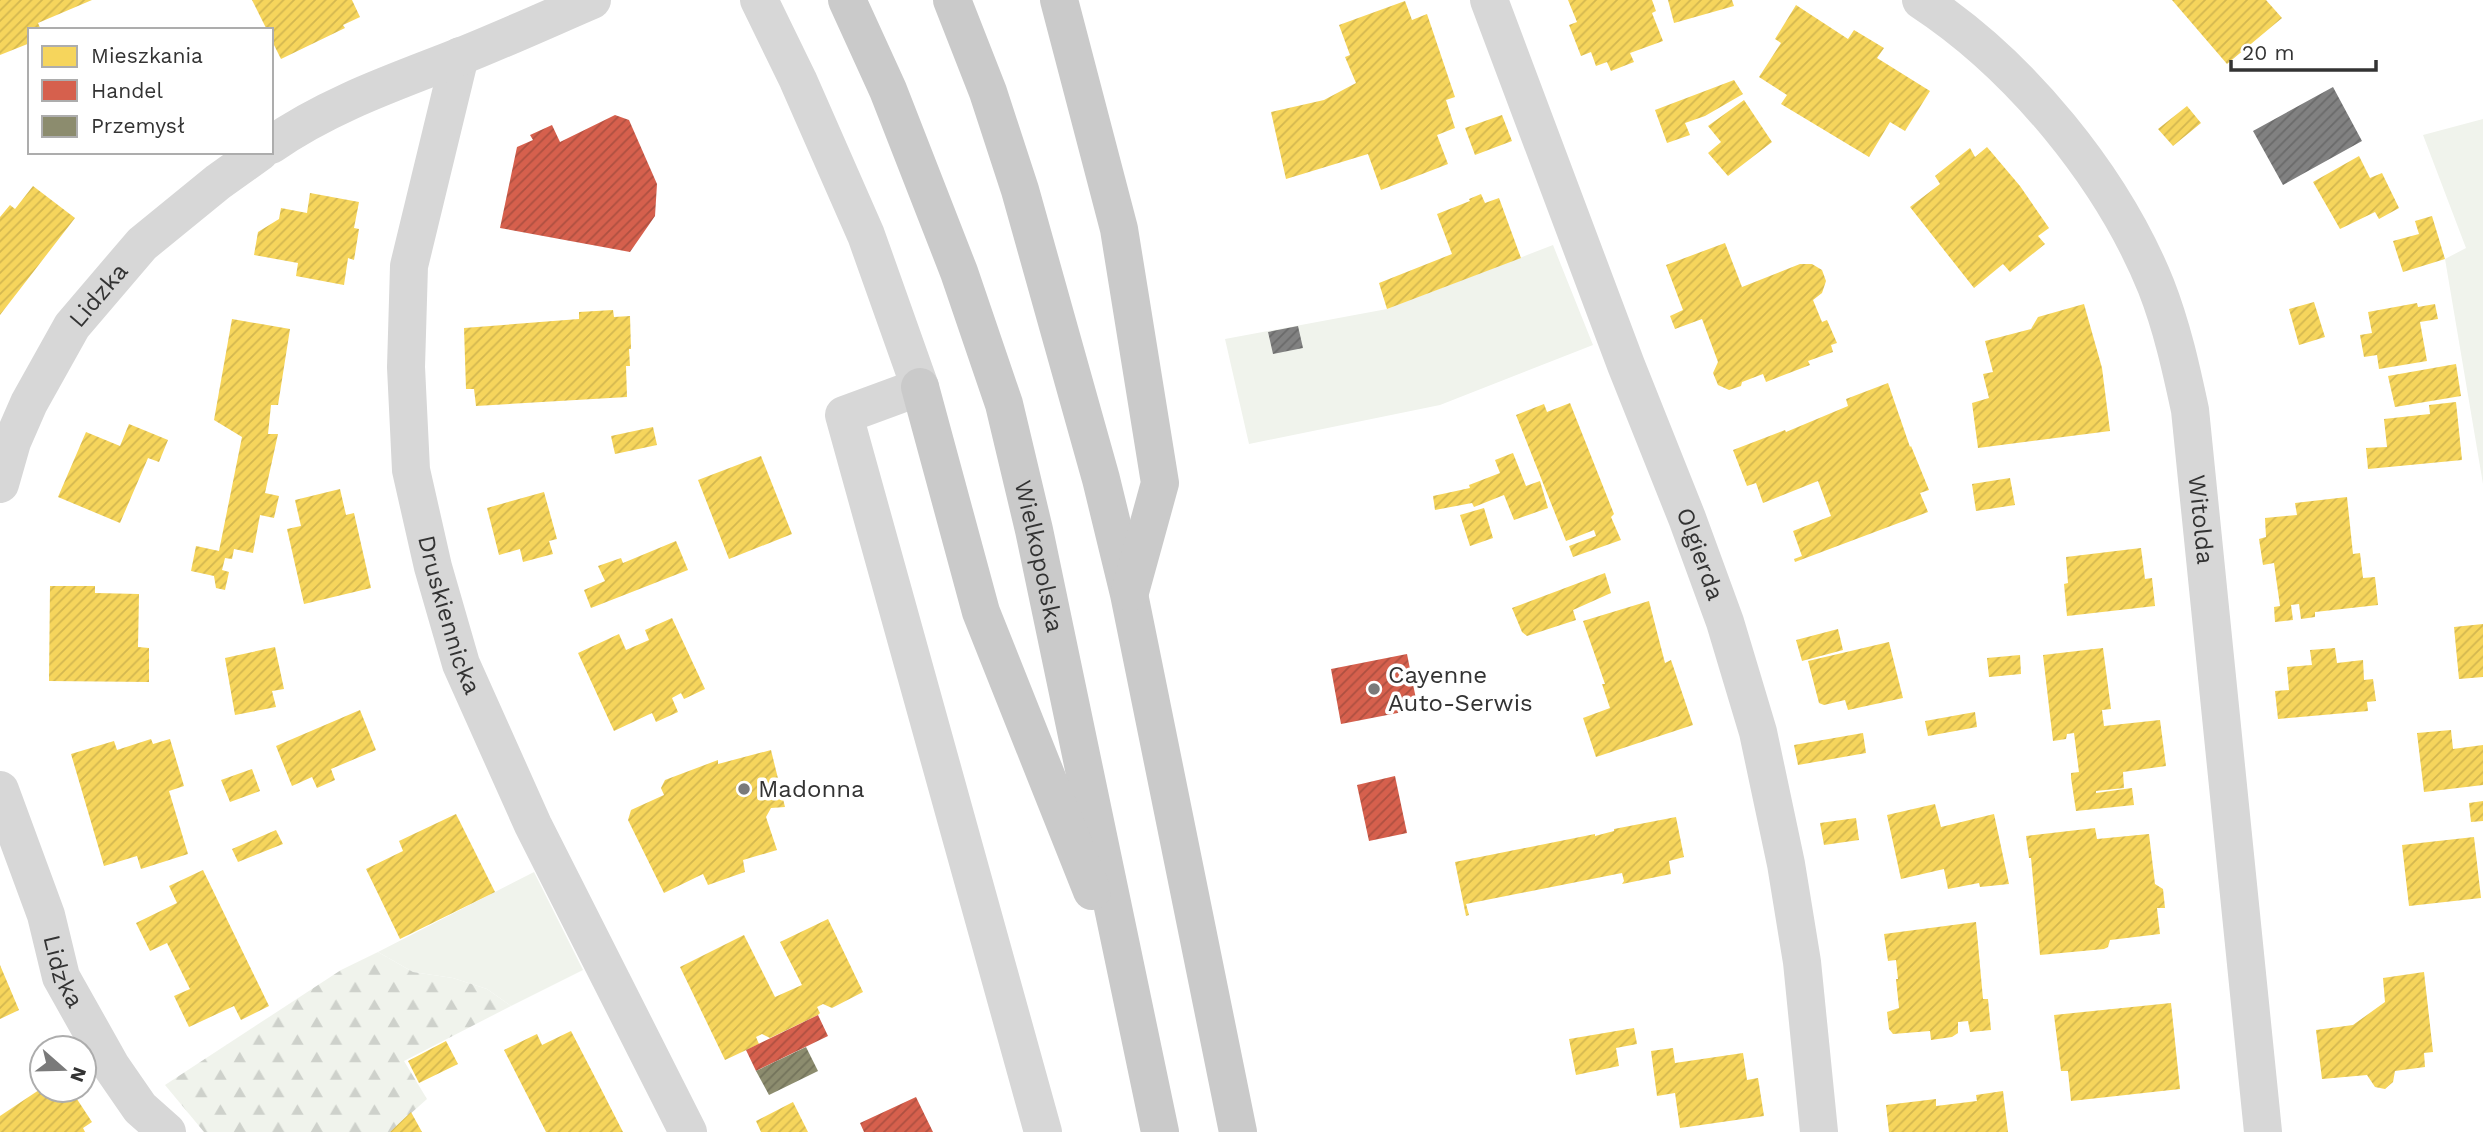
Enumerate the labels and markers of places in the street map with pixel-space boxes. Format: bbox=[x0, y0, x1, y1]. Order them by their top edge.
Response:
place label: Cayenne Auto-Serwis bbox=[1388, 661, 1533, 717]
marker: Cayenne Auto-Serwis bbox=[1366, 681, 1382, 697]
place label: Madonna bbox=[758, 775, 865, 803]
marker: Madonna bbox=[736, 781, 752, 797]

